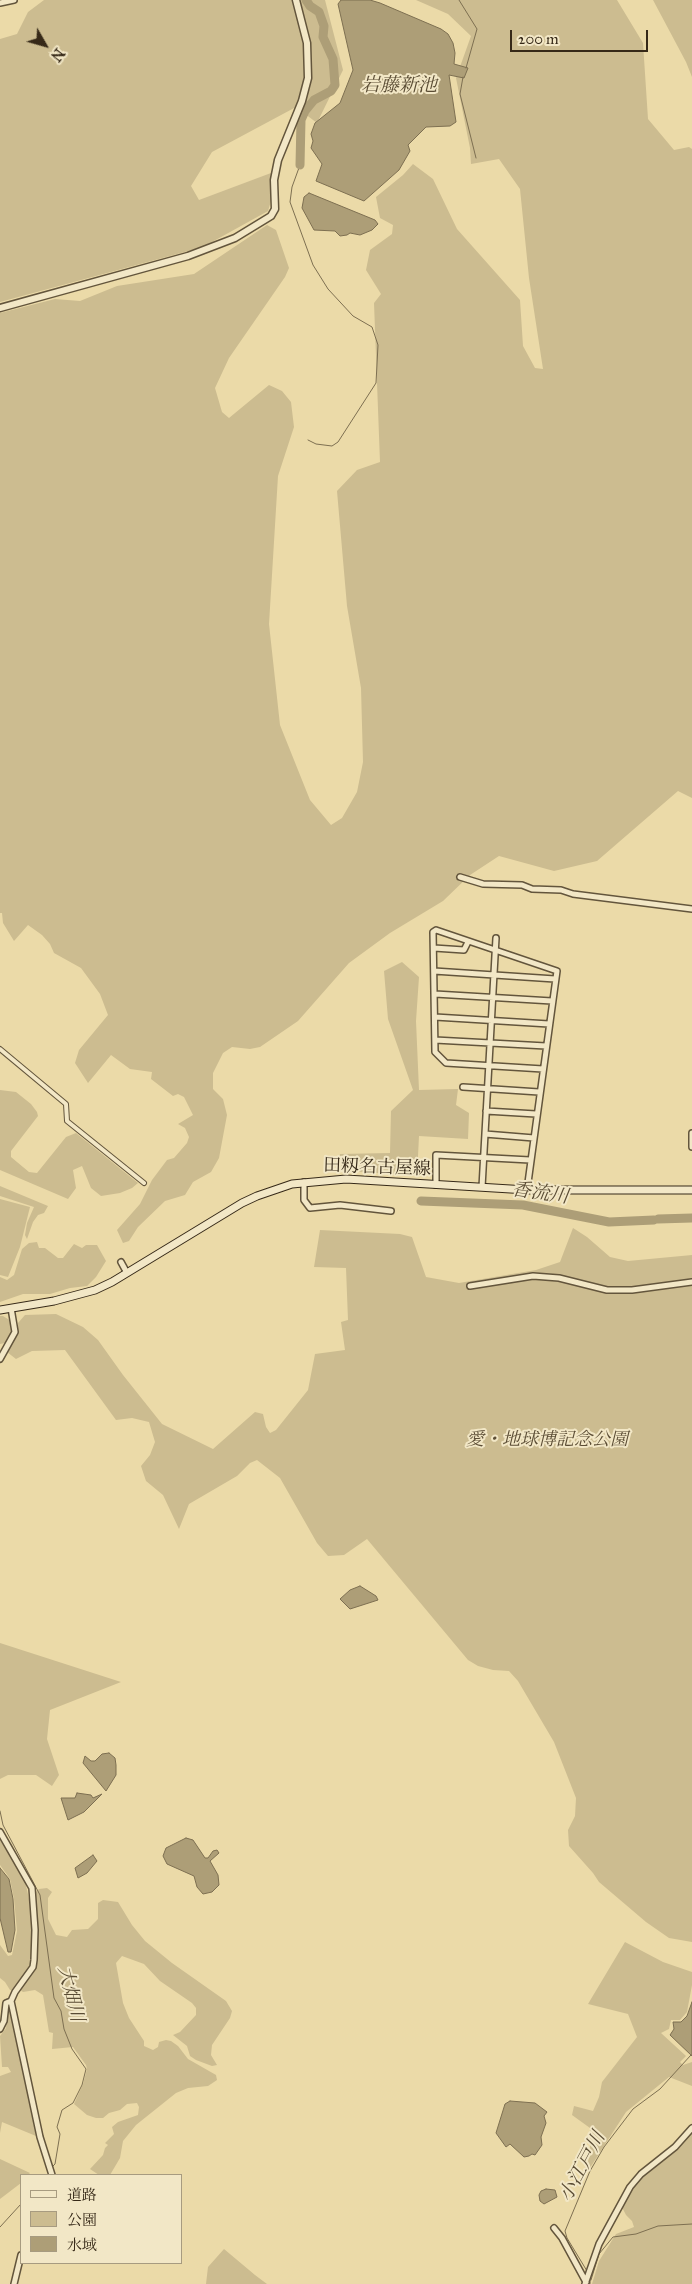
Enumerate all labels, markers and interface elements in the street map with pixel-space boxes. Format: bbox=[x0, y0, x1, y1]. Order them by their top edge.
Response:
north arrow bbox=[20, 20, 70, 70]
scale bar bbox=[512, 20, 650, 52]
text: 200 m bbox=[518, 30, 559, 48]
text: N bbox=[47, 45, 68, 64]
water label: 岩藤新池 bbox=[361, 75, 437, 97]
street label: 田籾名古屋線 bbox=[323, 1155, 431, 1181]
water label: 香流川 bbox=[510, 1179, 570, 1209]
park label: 愛・地球博記念公園 bbox=[466, 1430, 628, 1452]
water label: 大畑川 bbox=[52, 1964, 88, 2024]
water label: 小江戸川 bbox=[555, 2128, 611, 2206]
legend bbox=[20, 2174, 182, 2264]
text: 道路 bbox=[67, 2186, 97, 2204]
text: 公園 bbox=[67, 2211, 97, 2229]
text: 水域 bbox=[67, 2236, 97, 2254]

